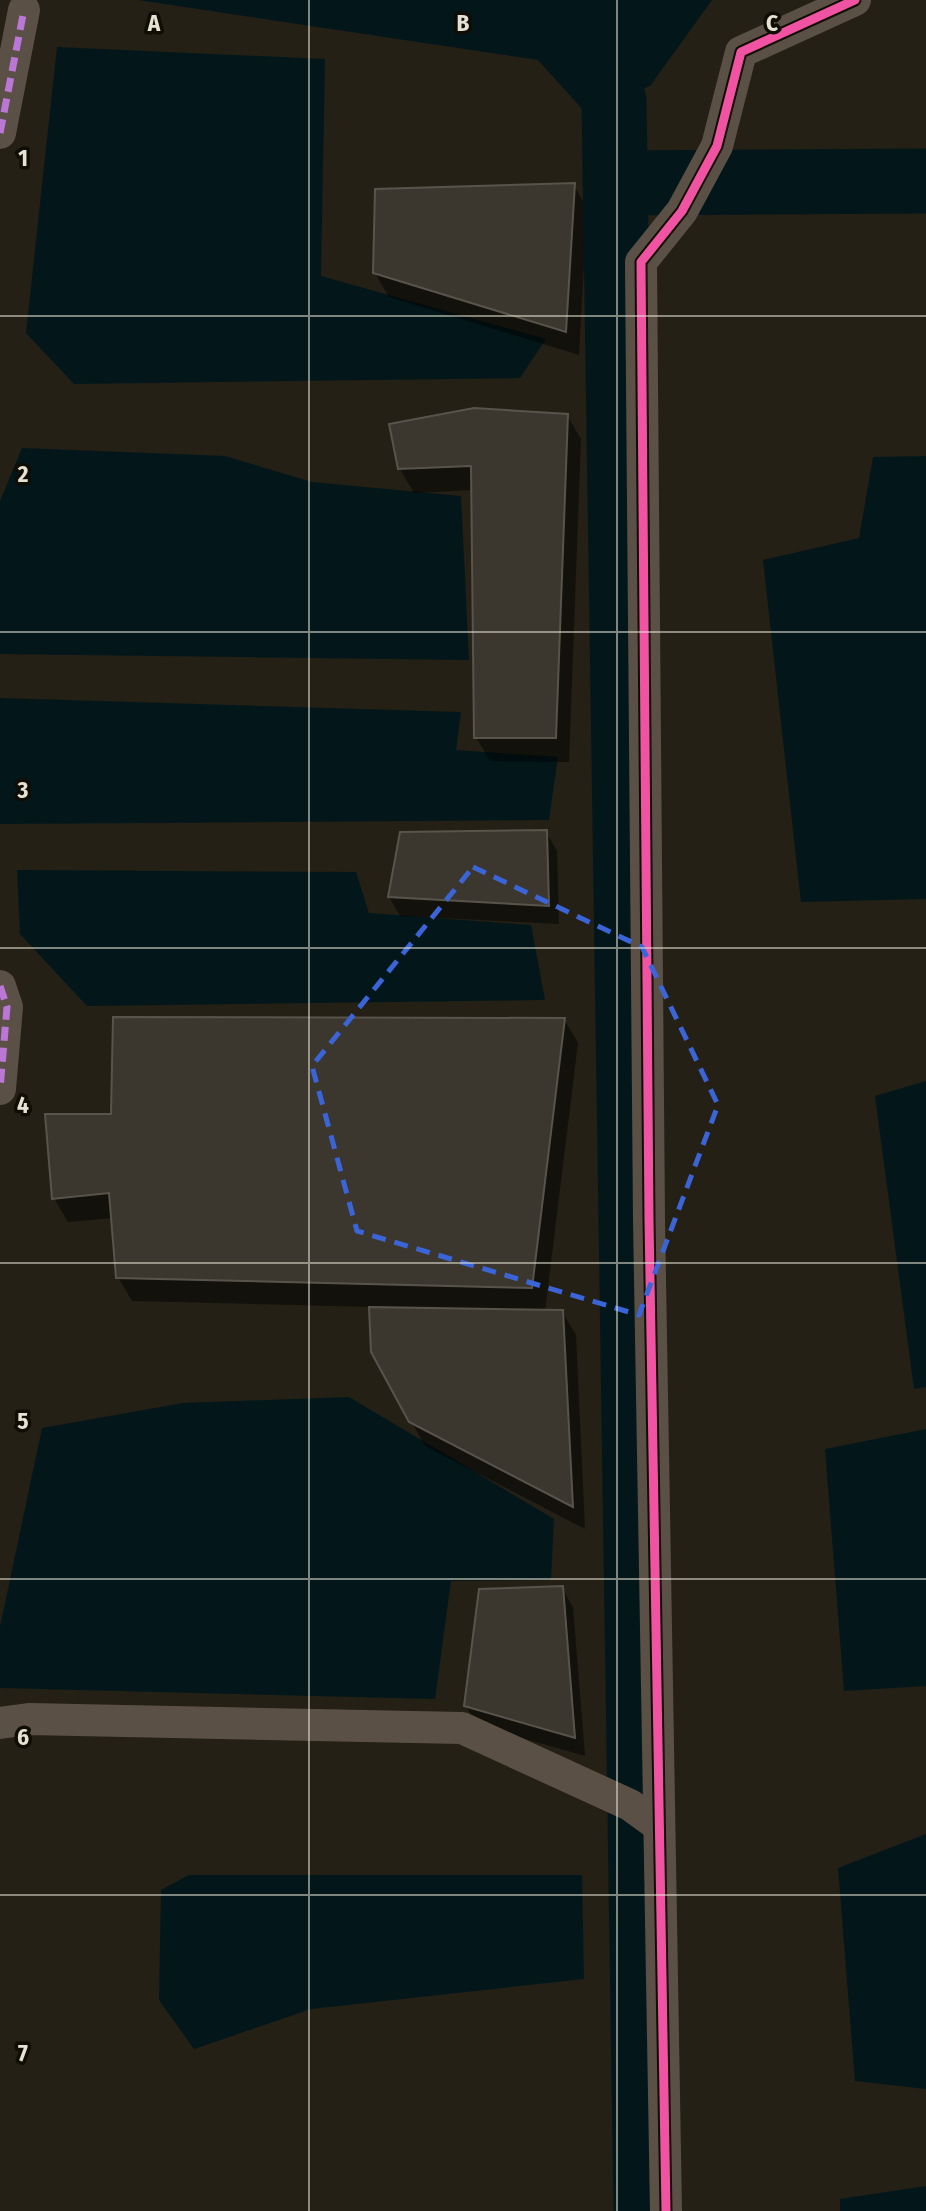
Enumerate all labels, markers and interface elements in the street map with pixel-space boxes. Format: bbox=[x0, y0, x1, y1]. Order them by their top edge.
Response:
text: A bbox=[147, 9, 161, 37]
text: B bbox=[457, 9, 470, 37]
text: C bbox=[766, 9, 778, 37]
text: 1 bbox=[18, 144, 28, 172]
text: 2 bbox=[17, 460, 29, 488]
text: 3 bbox=[17, 776, 29, 804]
text: 4 bbox=[17, 1091, 29, 1119]
text: 5 bbox=[17, 1407, 29, 1435]
text: 6 bbox=[17, 1723, 29, 1751]
text: 7 bbox=[18, 2039, 28, 2067]

